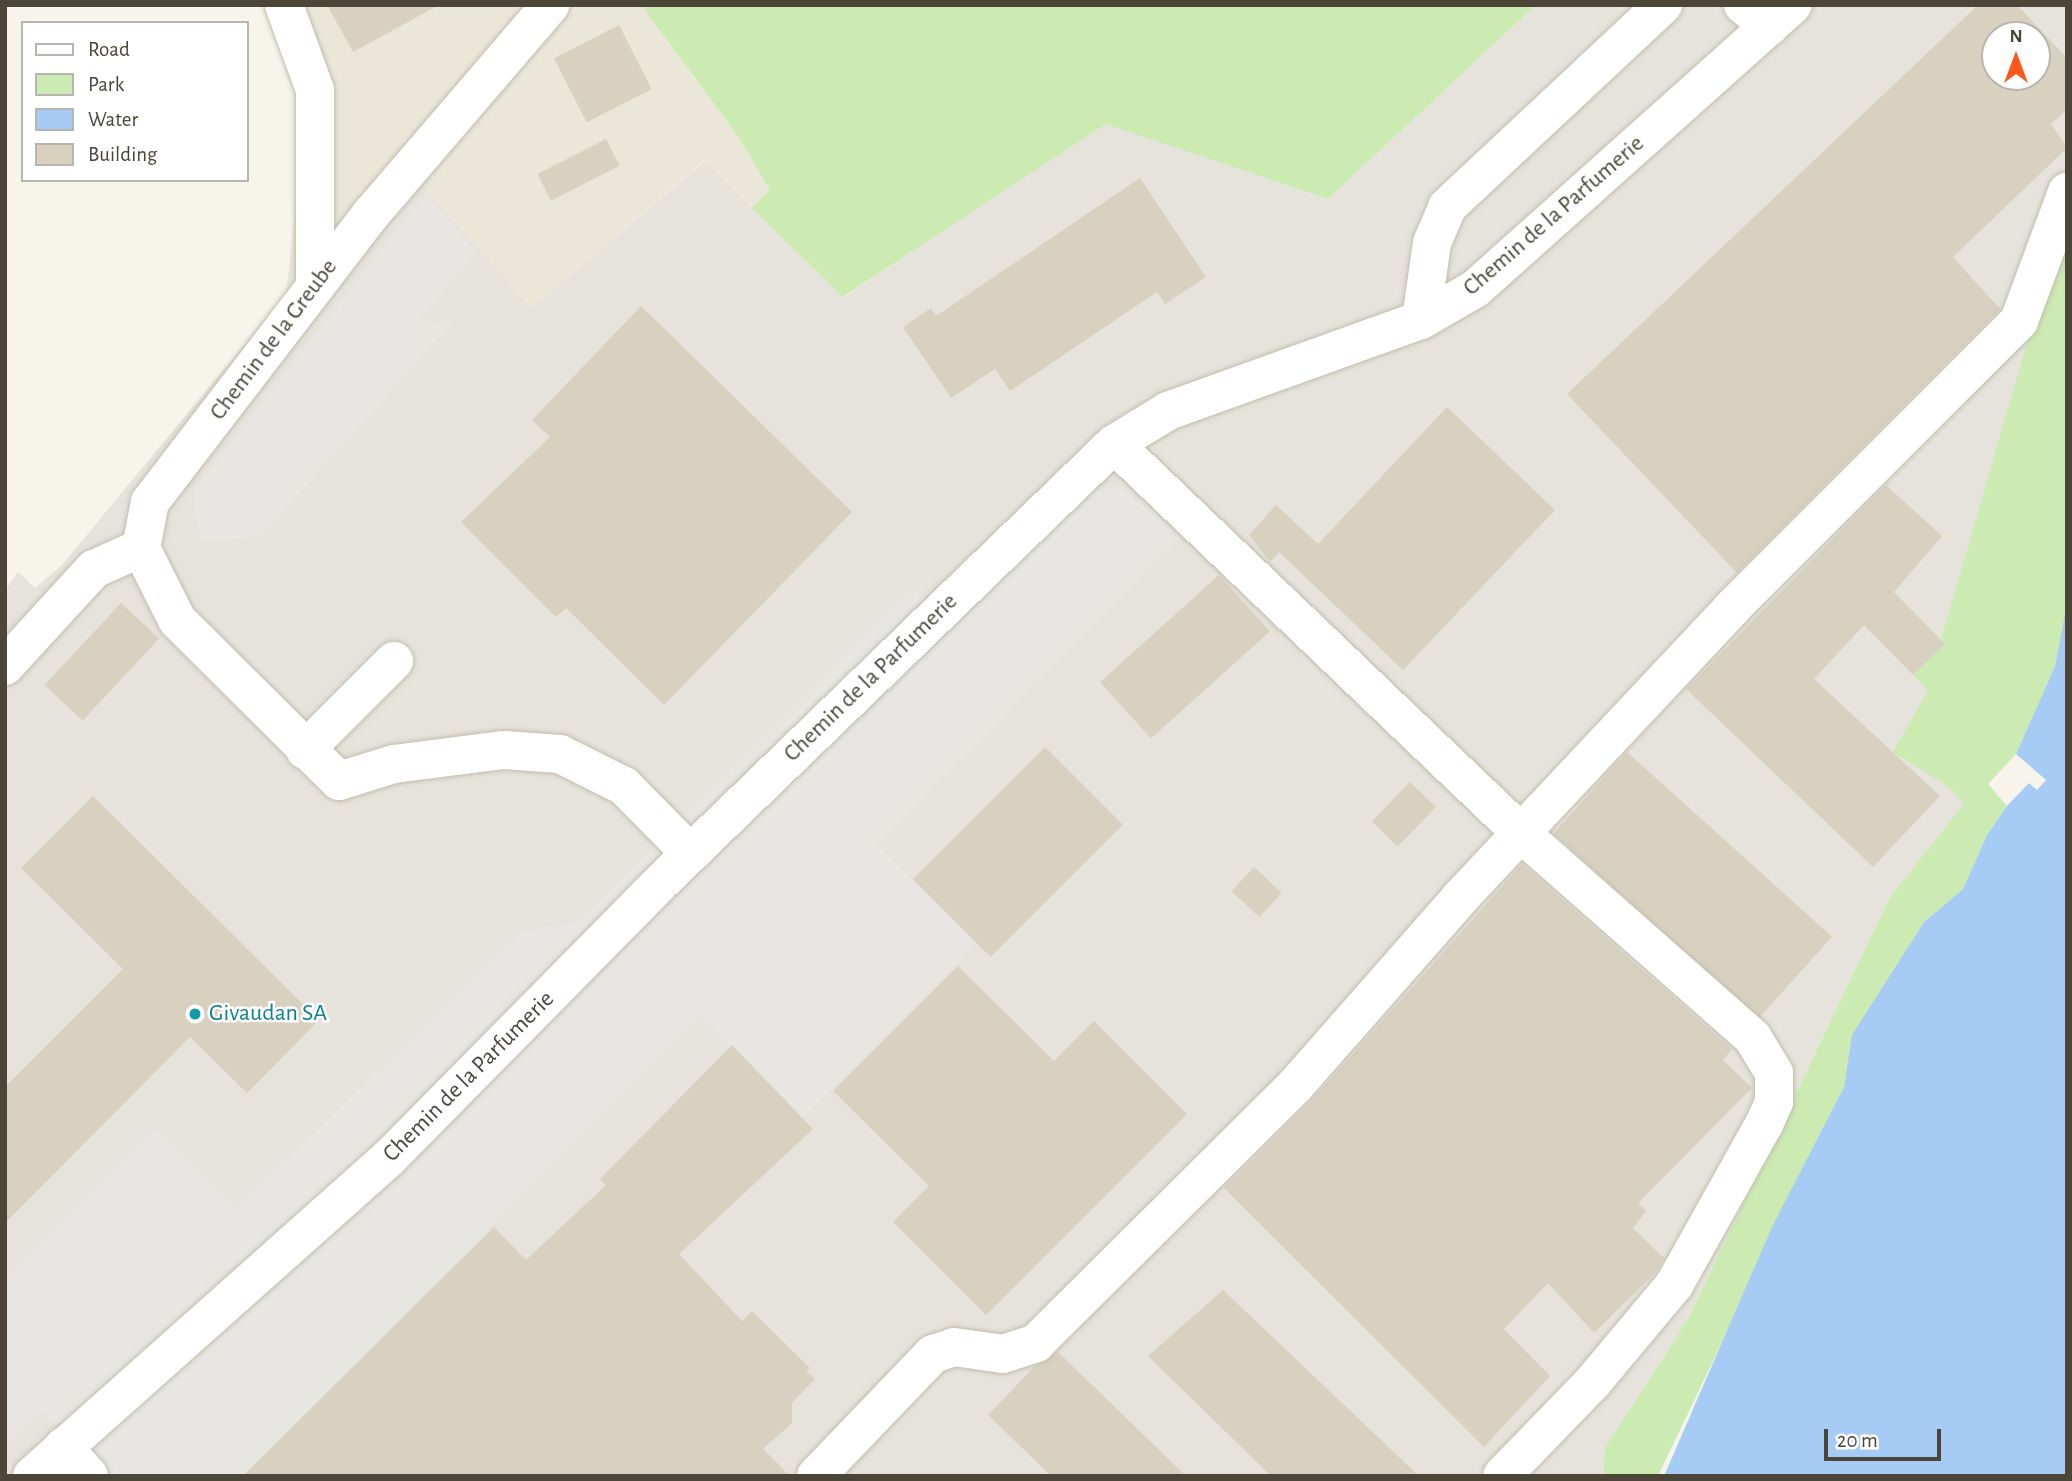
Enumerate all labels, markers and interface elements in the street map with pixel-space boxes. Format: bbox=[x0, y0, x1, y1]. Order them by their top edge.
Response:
legend bbox=[21, 21, 248, 182]
north arrow bbox=[1981, 21, 2051, 91]
text: N bbox=[2009, 27, 2023, 46]
text: Road bbox=[88, 39, 130, 60]
text: Park bbox=[88, 74, 124, 95]
text: Water bbox=[88, 109, 138, 130]
street label: Chemin de la Parfumerie bbox=[1458, 130, 1650, 302]
text: Building bbox=[88, 144, 157, 165]
street label: Chemin de la Greube bbox=[204, 254, 344, 426]
street label: Chemin de la Parfumerie bbox=[778, 588, 964, 768]
street label: Chemin de la Parfumerie bbox=[377, 985, 561, 1169]
place label: Givaudan SA bbox=[209, 1000, 327, 1028]
marker: Givaudan SA bbox=[187, 1006, 203, 1022]
scale bar bbox=[1827, 1414, 1944, 1458]
text: 20 m bbox=[1837, 1430, 1878, 1451]

